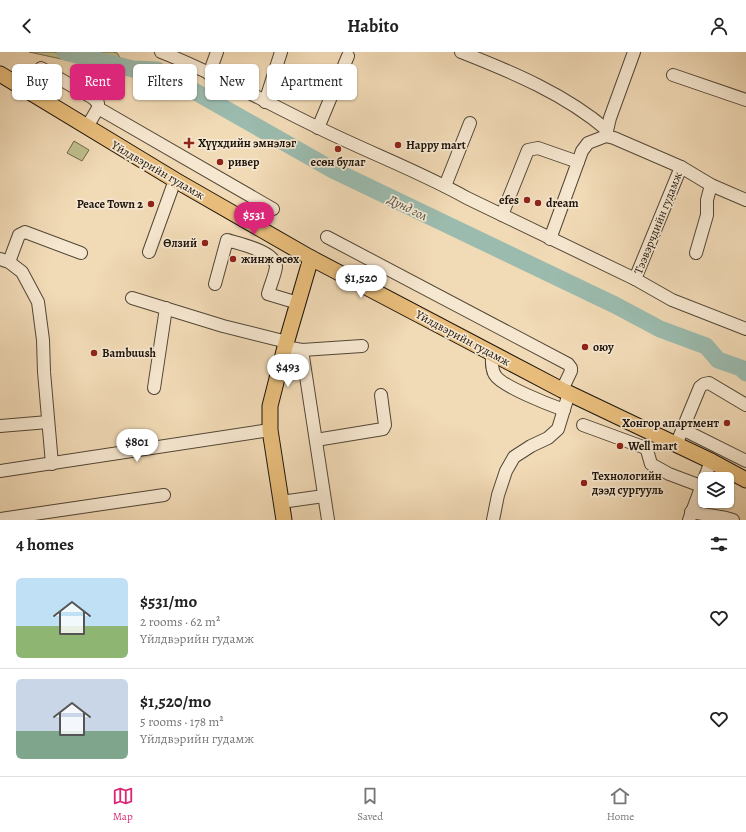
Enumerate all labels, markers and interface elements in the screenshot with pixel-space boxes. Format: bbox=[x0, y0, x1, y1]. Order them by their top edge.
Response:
text: Habito bbox=[347, 14, 399, 38]
icon: back bbox=[16, 15, 38, 37]
icon: person bbox=[708, 15, 730, 37]
chip: Buy bbox=[12, 64, 62, 100]
chip: Rent bbox=[70, 64, 125, 100]
chip: Filters bbox=[133, 64, 197, 100]
chip: New bbox=[205, 64, 259, 100]
chip: Apartment bbox=[267, 64, 357, 100]
place label: Хүүхдийн эмнэлэг bbox=[198, 135, 297, 151]
street label: Yйлдвэрийн гудамж bbox=[108, 136, 208, 203]
marker: Хүүхдийн эмнэлэг bbox=[183, 137, 195, 149]
place label: Happy mart bbox=[406, 137, 466, 153]
marker: Happy mart bbox=[393, 140, 403, 150]
marker: есөн булаг bbox=[333, 144, 343, 154]
place label: ривер bbox=[228, 154, 260, 170]
place label: есөн булаг bbox=[311, 154, 366, 170]
marker: ривер bbox=[215, 157, 225, 167]
street label: Тээвэрчдийн гудамж bbox=[630, 169, 686, 277]
water label: Дунд гол bbox=[384, 190, 431, 225]
place label: efes bbox=[499, 192, 519, 208]
marker: efes bbox=[522, 195, 532, 205]
place label: dream bbox=[546, 195, 579, 211]
place label: Peace Town 2 bbox=[77, 196, 143, 212]
marker: dream bbox=[533, 198, 543, 208]
marker: Peace Town 2 bbox=[146, 199, 156, 209]
pin: $531 bbox=[230, 202, 278, 236]
text: $531 bbox=[243, 206, 265, 223]
place label: Өлзий bbox=[163, 235, 197, 251]
marker: Өлзий bbox=[200, 238, 210, 248]
place label: жинж өсөх bbox=[241, 251, 300, 267]
marker: жинж өсөх bbox=[228, 254, 238, 264]
pin: $1,520 bbox=[328, 265, 394, 299]
text: $1,520 bbox=[345, 269, 377, 286]
street label: Yйлдвэрийн гудамж bbox=[412, 306, 513, 370]
place label: оюу bbox=[593, 339, 614, 355]
marker: оюу bbox=[580, 342, 590, 352]
place label: Bambuush bbox=[102, 345, 157, 361]
marker: Bambuush bbox=[89, 348, 99, 358]
pin: $493 bbox=[264, 354, 312, 388]
text: $493 bbox=[276, 358, 300, 375]
place label: Хонгор апартмент bbox=[622, 415, 720, 431]
marker: Хонгор апартмент bbox=[722, 418, 732, 428]
pin: $801 bbox=[113, 429, 161, 463]
text: $801 bbox=[125, 433, 149, 450]
place label: Well mart bbox=[627, 438, 677, 454]
marker: Well mart bbox=[615, 441, 625, 451]
place label: Технологийн дээд сургууль bbox=[591, 468, 664, 498]
map controls bbox=[698, 472, 734, 508]
button: layers bbox=[698, 472, 734, 508]
marker: Технологийн дээд сургууль bbox=[579, 478, 589, 488]
text: 4 homes bbox=[16, 533, 74, 556]
icon: filters bbox=[708, 533, 730, 555]
text: $531/mo bbox=[140, 590, 197, 613]
icon: home bbox=[48, 594, 96, 642]
icon: heart bbox=[708, 607, 730, 629]
text: 2 rooms · 62 m² bbox=[140, 613, 220, 630]
text: Yйлдвэрийн гудамж bbox=[140, 630, 254, 647]
text: $1,520/mo bbox=[140, 690, 211, 713]
icon: home bbox=[48, 695, 96, 743]
icon: heart bbox=[708, 708, 730, 730]
text: 5 rooms · 178 m² bbox=[140, 713, 224, 730]
text: Yйлдвэрийн гудамж bbox=[140, 730, 254, 747]
tab: Map bbox=[112, 785, 134, 824]
tab: Saved bbox=[357, 785, 383, 824]
tab: Home bbox=[607, 785, 634, 824]

